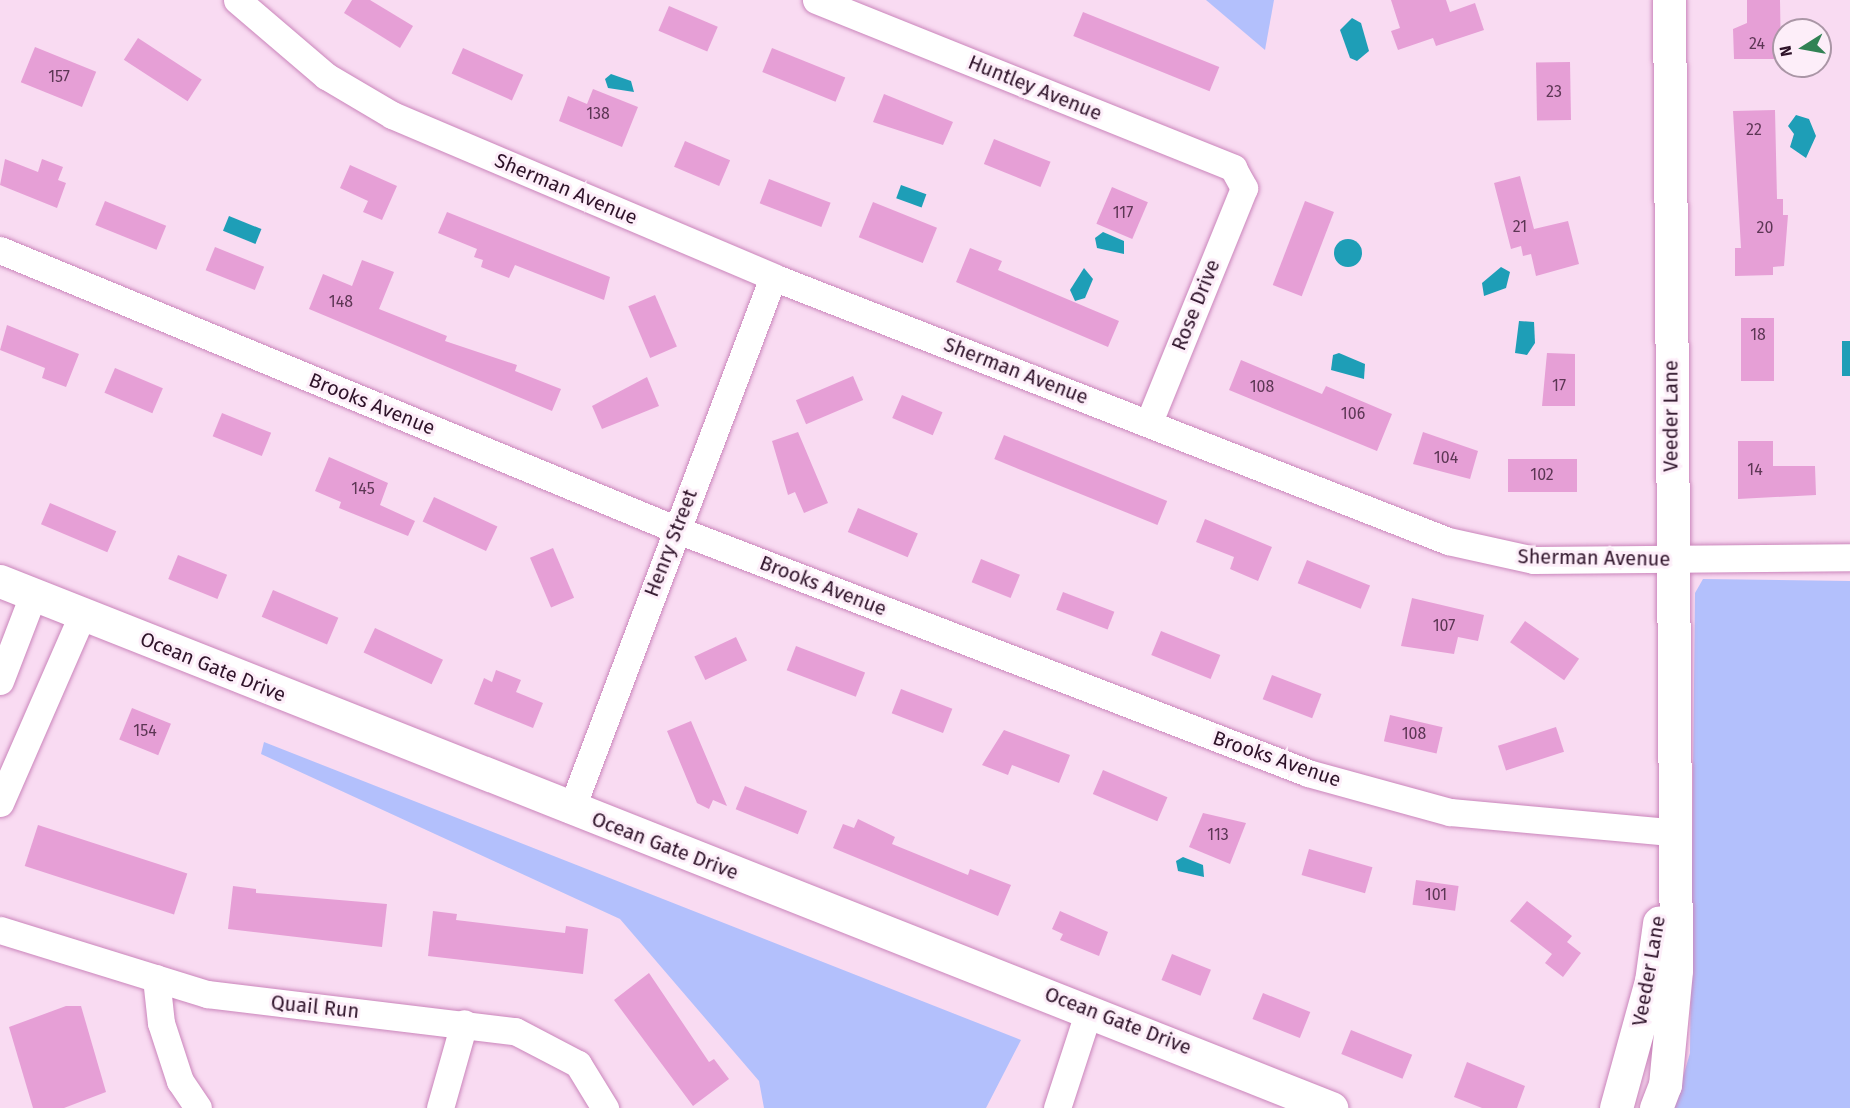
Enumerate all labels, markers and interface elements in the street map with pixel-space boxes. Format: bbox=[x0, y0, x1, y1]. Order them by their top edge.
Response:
north arrow bbox=[1772, 18, 1832, 78]
house number: 24 bbox=[1749, 34, 1765, 54]
text: N bbox=[1775, 44, 1796, 58]
street label: Huntley Avenue bbox=[965, 50, 1105, 126]
house number: 157 bbox=[48, 67, 70, 87]
house number: 23 bbox=[1546, 82, 1562, 102]
house number: 138 bbox=[586, 104, 610, 124]
house number: 22 bbox=[1746, 120, 1762, 140]
street label: Sherman Avenue bbox=[491, 148, 641, 230]
house number: 117 bbox=[1113, 203, 1133, 223]
house number: 21 bbox=[1513, 217, 1527, 237]
house number: 20 bbox=[1757, 218, 1773, 238]
street label: Rose Drive bbox=[1167, 256, 1225, 354]
house number: 148 bbox=[329, 292, 353, 312]
house number: 18 bbox=[1750, 325, 1766, 345]
street label: Sherman Avenue bbox=[940, 332, 1092, 410]
street label: Veeder Lane bbox=[1659, 360, 1683, 472]
street label: Brooks Avenue bbox=[305, 368, 439, 440]
house number: 17 bbox=[1552, 376, 1566, 396]
house number: 108 bbox=[1250, 377, 1274, 397]
house number: 106 bbox=[1341, 404, 1365, 424]
house number: 104 bbox=[1434, 448, 1458, 468]
house number: 14 bbox=[1747, 460, 1763, 480]
house number: 102 bbox=[1530, 465, 1554, 485]
house number: 145 bbox=[351, 479, 375, 499]
street label: Henry Street bbox=[639, 486, 703, 600]
street label: Sherman Avenue bbox=[1517, 545, 1671, 571]
street label: Brooks Avenue bbox=[756, 551, 890, 621]
house number: 107 bbox=[1433, 616, 1455, 636]
street label: Ocean Gate Drive bbox=[137, 627, 289, 707]
house number: 154 bbox=[133, 721, 157, 741]
house number: 108 bbox=[1402, 724, 1426, 744]
street label: Brooks Avenue bbox=[1210, 726, 1344, 792]
street label: Ocean Gate Drive bbox=[588, 807, 742, 885]
house number: 113 bbox=[1207, 825, 1229, 845]
house number: 101 bbox=[1425, 885, 1447, 905]
street label: Veeder Lane bbox=[1627, 914, 1671, 1028]
street label: Ocean Gate Drive bbox=[1041, 982, 1195, 1060]
street label: Quail Run bbox=[270, 990, 360, 1024]

